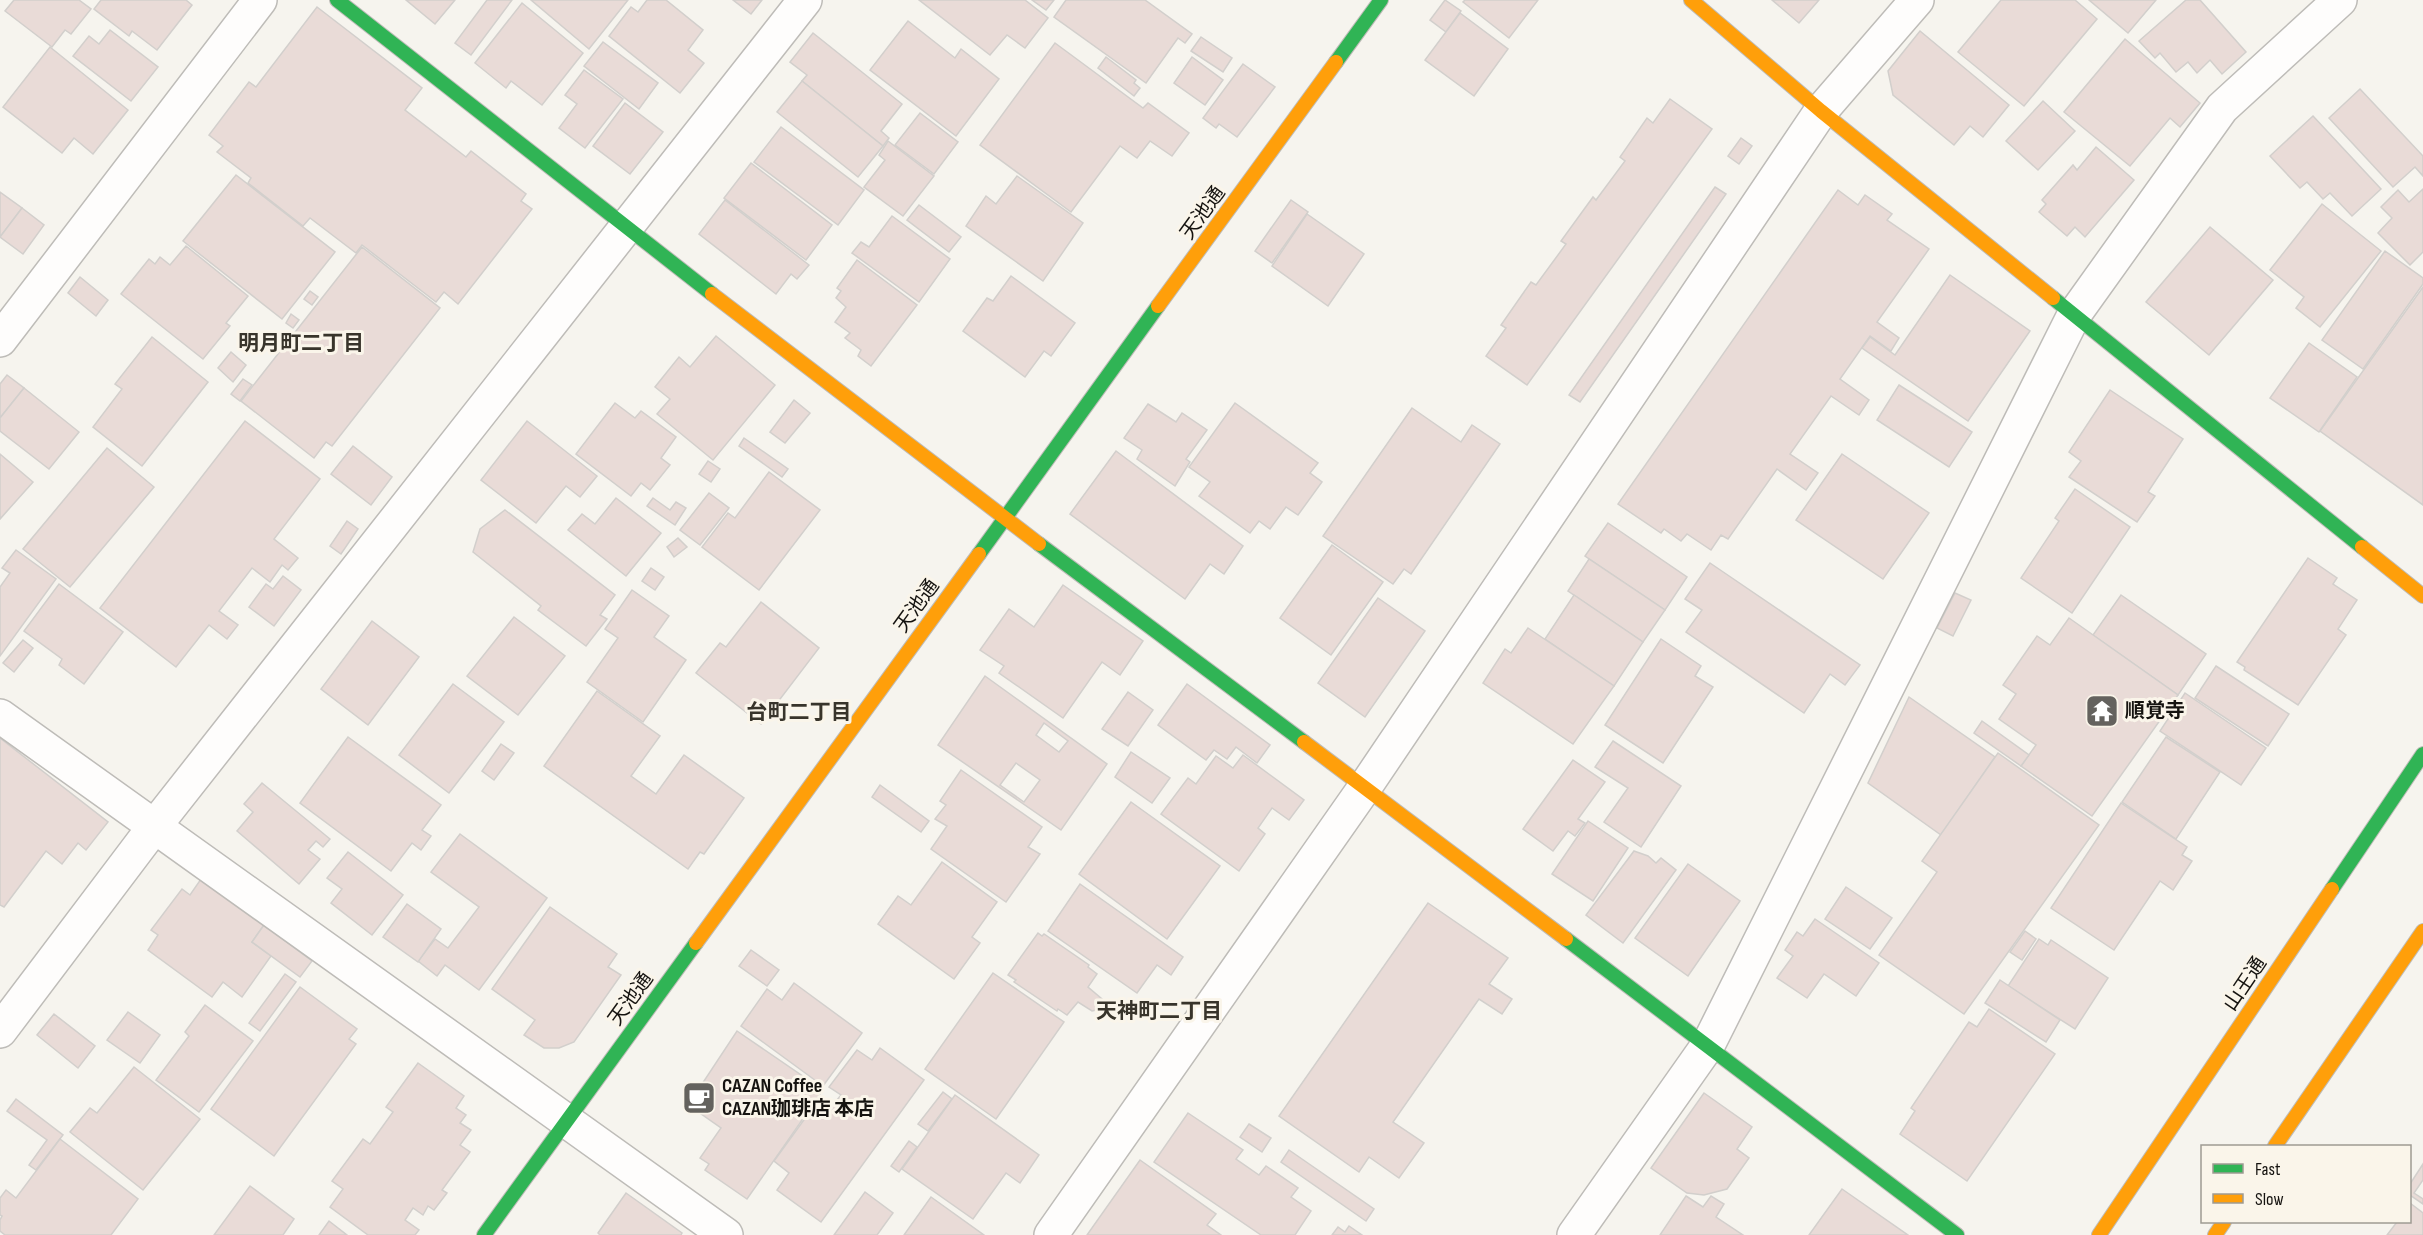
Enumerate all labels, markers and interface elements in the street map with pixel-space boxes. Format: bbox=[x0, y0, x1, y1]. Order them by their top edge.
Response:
street label: 天池通 bbox=[1176, 182, 1230, 244]
district label: 明月町二丁目 bbox=[238, 331, 364, 356]
street label: 天池通 bbox=[890, 575, 944, 637]
temple icon: 順覚寺 bbox=[2084, 693, 2120, 729]
place label: 順覚寺 bbox=[2125, 699, 2185, 723]
district label: 台町二丁目 bbox=[747, 700, 852, 725]
street label: 山王通 bbox=[2218, 952, 2272, 1016]
street label: 天池通 bbox=[604, 968, 658, 1030]
district label: 天神町二丁目 bbox=[1096, 999, 1222, 1024]
place label: CAZAN Coffee CAZAN珈琲店 本店 bbox=[722, 1074, 874, 1121]
cafe icon: CAZAN Coffee CAZAN珈琲店 本店 bbox=[681, 1080, 717, 1116]
legend bbox=[2201, 1145, 2411, 1223]
text: Fast bbox=[2255, 1159, 2281, 1180]
text: Slow bbox=[2255, 1189, 2284, 1210]

